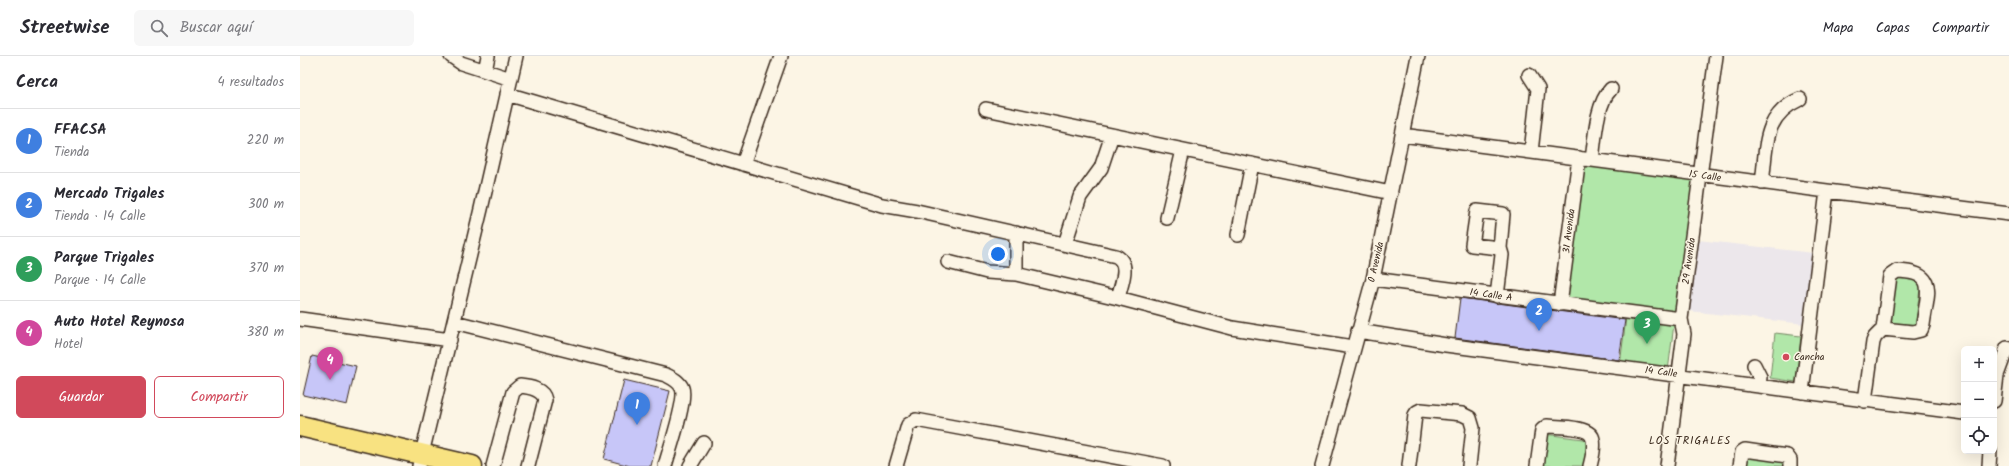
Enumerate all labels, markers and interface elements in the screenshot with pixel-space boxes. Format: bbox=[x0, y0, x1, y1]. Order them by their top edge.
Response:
search box bbox=[134, 10, 414, 46]
text: Streetwise bbox=[20, 13, 110, 43]
text: Buscar aquí bbox=[180, 16, 252, 40]
icon: search bbox=[148, 17, 170, 39]
text: Mapa bbox=[1823, 17, 1854, 39]
text: Capas bbox=[1876, 17, 1910, 39]
text: Compartir bbox=[1932, 17, 1989, 39]
text: Cerca bbox=[16, 69, 58, 96]
text: 4 resultados bbox=[217, 72, 284, 93]
text: FFACSA bbox=[54, 118, 107, 142]
text: 1 bbox=[27, 130, 31, 151]
text: 220 m bbox=[247, 130, 284, 151]
text: Tienda bbox=[54, 142, 89, 163]
street label: 15 Calle bbox=[1688, 166, 1723, 186]
text: Mercado Trigales bbox=[54, 182, 164, 206]
text: 2 bbox=[25, 194, 33, 215]
text: 300 m bbox=[248, 194, 284, 215]
text: Tienda · 14 Calle bbox=[54, 206, 145, 227]
street label: 31 Avenida bbox=[1558, 207, 1580, 254]
street label: 29 Avenida bbox=[1678, 236, 1700, 285]
street label: 0 Avenida bbox=[1364, 240, 1388, 284]
your location bbox=[988, 244, 1008, 264]
text: Parque Trigales bbox=[54, 246, 154, 270]
text: 3 bbox=[25, 258, 33, 279]
text: 370 m bbox=[249, 258, 284, 279]
text: Parque · 14 Calle bbox=[54, 270, 146, 291]
street label: 14 Calle A bbox=[1469, 284, 1513, 306]
pin: 2 bbox=[1526, 298, 1552, 331]
text: Auto Hotel Reynosa bbox=[54, 310, 185, 334]
pin: 3 bbox=[1634, 311, 1660, 344]
text: 4 bbox=[25, 322, 33, 343]
text: 380 m bbox=[247, 322, 284, 343]
text: Hotel bbox=[54, 334, 83, 355]
map controls bbox=[1961, 346, 1997, 454]
button: + bbox=[1961, 346, 1997, 382]
pin: 4 bbox=[317, 347, 343, 380]
place label: Cancha bbox=[1794, 349, 1825, 365]
marker: Cancha bbox=[1781, 352, 1791, 362]
street label: 14 Calle bbox=[1644, 362, 1679, 382]
button: Guardar bbox=[16, 376, 146, 418]
button: Compartir bbox=[154, 376, 284, 418]
button: − bbox=[1961, 382, 1997, 418]
pin: 1 bbox=[624, 392, 650, 425]
button: locate bbox=[1961, 418, 1997, 454]
district label: LOS TRIGALES bbox=[1649, 432, 1731, 450]

